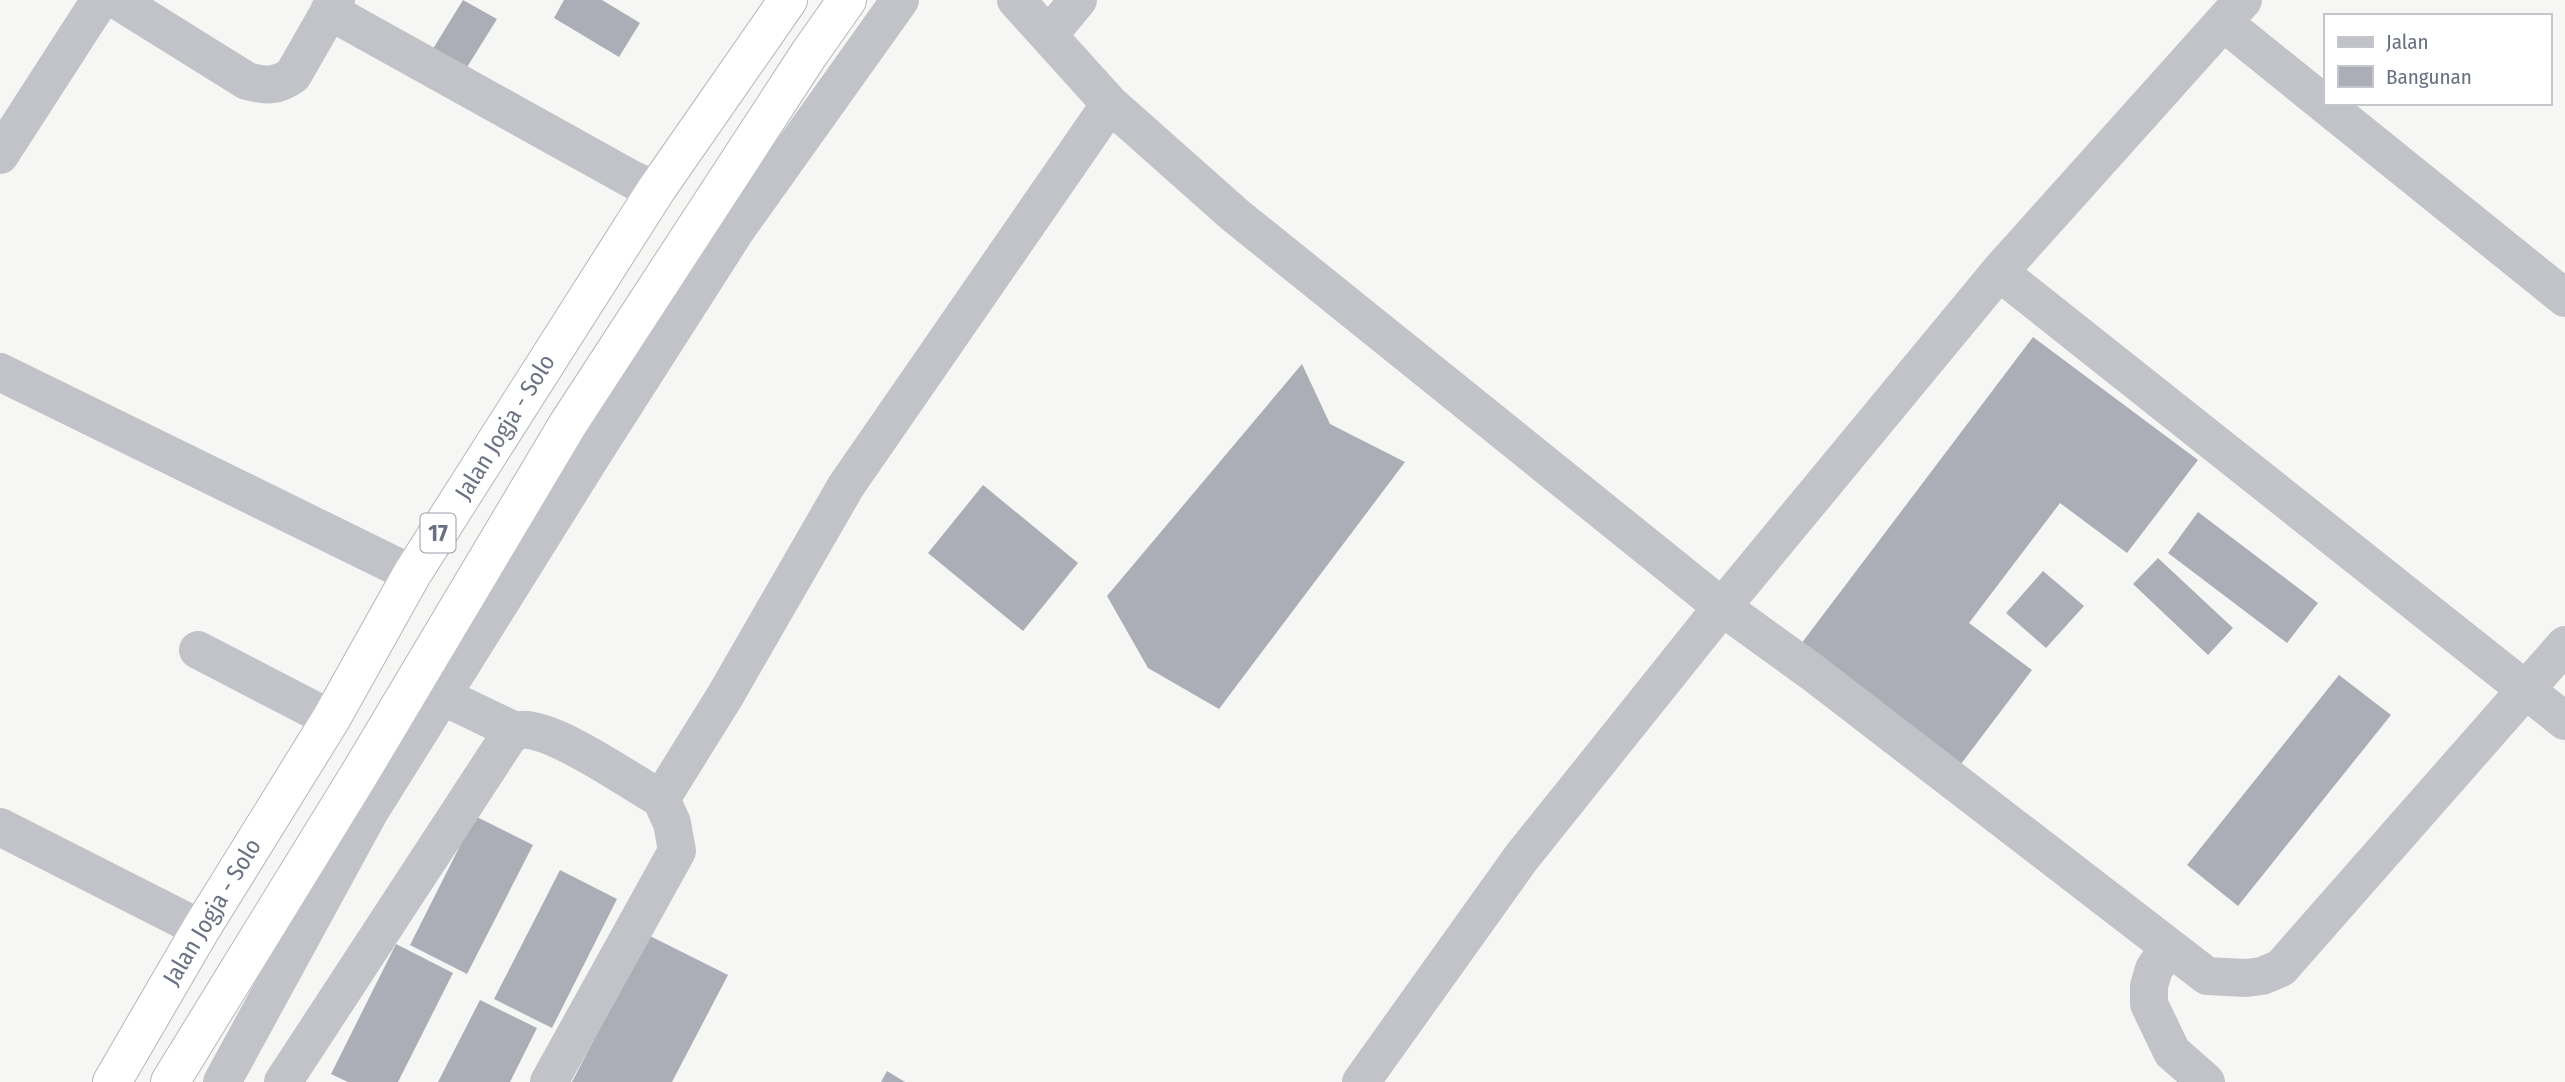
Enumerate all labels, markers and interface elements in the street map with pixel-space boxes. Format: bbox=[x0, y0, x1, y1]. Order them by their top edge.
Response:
legend bbox=[2324, 14, 2551, 105]
text: Jalan bbox=[2386, 29, 2429, 55]
text: Bangunan bbox=[2386, 64, 2472, 90]
street label: Jalan Jogja - Solo bbox=[449, 349, 561, 505]
road number: 17 bbox=[420, 513, 456, 552]
street label: Jalan Jogja - Solo bbox=[157, 834, 267, 990]

